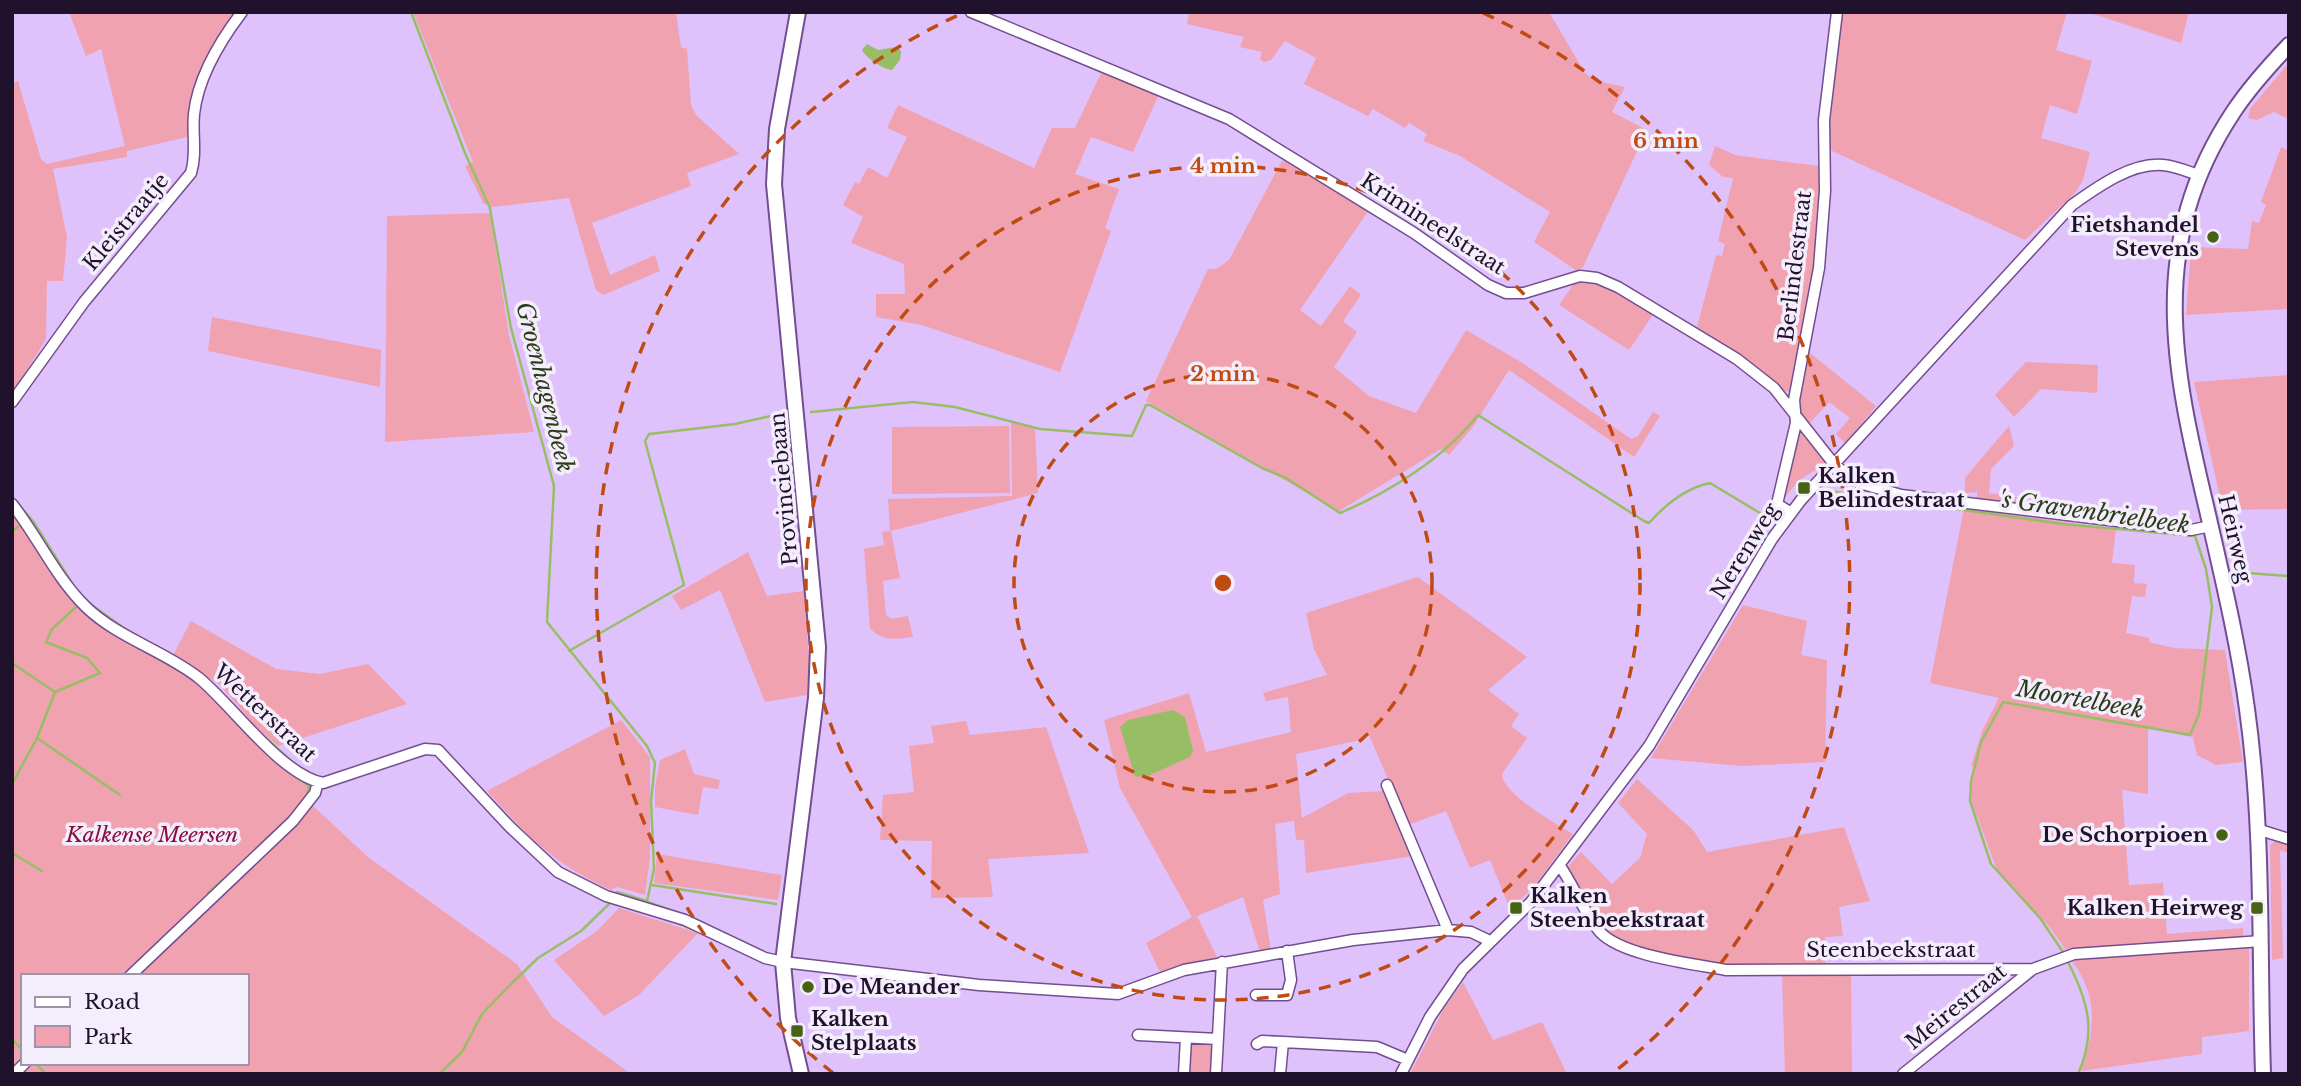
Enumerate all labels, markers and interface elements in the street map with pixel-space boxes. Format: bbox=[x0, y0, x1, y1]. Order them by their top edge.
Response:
text: 6 min bbox=[1633, 128, 1699, 154]
text: 4 min bbox=[1190, 153, 1256, 179]
street label: Kleistraatje bbox=[78, 168, 174, 276]
street label: Krimineelstraat bbox=[1356, 168, 1510, 280]
street label: Berlindestraat bbox=[1773, 189, 1817, 343]
place label: Fietshandel Stevens bbox=[2070, 212, 2200, 262]
marker: Fietshandel Stevens bbox=[2205, 229, 2221, 245]
water label: Groenhagenbeek bbox=[510, 299, 580, 475]
text: 2 min bbox=[1190, 361, 1256, 387]
street label: Provinciebaan bbox=[764, 411, 804, 567]
place label: Kalken Belindestraat bbox=[1818, 463, 1965, 513]
marker: Kalken Belindestraat bbox=[1796, 480, 1812, 496]
water label: 's Gravenbrielbeek bbox=[1996, 485, 2192, 539]
street label: Heirweg bbox=[2212, 492, 2258, 586]
street label: Nerenweg bbox=[1705, 498, 1785, 604]
centre of rings bbox=[1211, 571, 1235, 595]
street label: Wetterstraat bbox=[207, 658, 322, 767]
water label: Moortelbeek bbox=[2013, 674, 2146, 724]
park label: Kalkense Meersen bbox=[65, 822, 238, 848]
place label: De Schorpioen bbox=[2042, 822, 2208, 848]
marker: De Schorpioen bbox=[2214, 827, 2230, 843]
place label: Kalken Steenbeekstraat bbox=[1530, 883, 1705, 933]
place label: Kalken Heirweg bbox=[2067, 895, 2244, 921]
marker: Kalken Steenbeekstraat bbox=[1508, 900, 1524, 916]
marker: Kalken Heirweg bbox=[2249, 900, 2265, 916]
street label: Steenbeekstraat bbox=[1806, 937, 1976, 963]
street label: Meirestraat bbox=[1900, 958, 2012, 1056]
legend bbox=[21, 974, 248, 1065]
place label: De Meander bbox=[822, 974, 960, 1000]
marker: De Meander bbox=[800, 979, 816, 995]
text: Road bbox=[84, 989, 140, 1015]
place label: Kalken Stelplaats bbox=[811, 1006, 917, 1056]
marker: Kalken Stelplaats bbox=[789, 1023, 805, 1039]
text: Park bbox=[84, 1024, 133, 1050]

